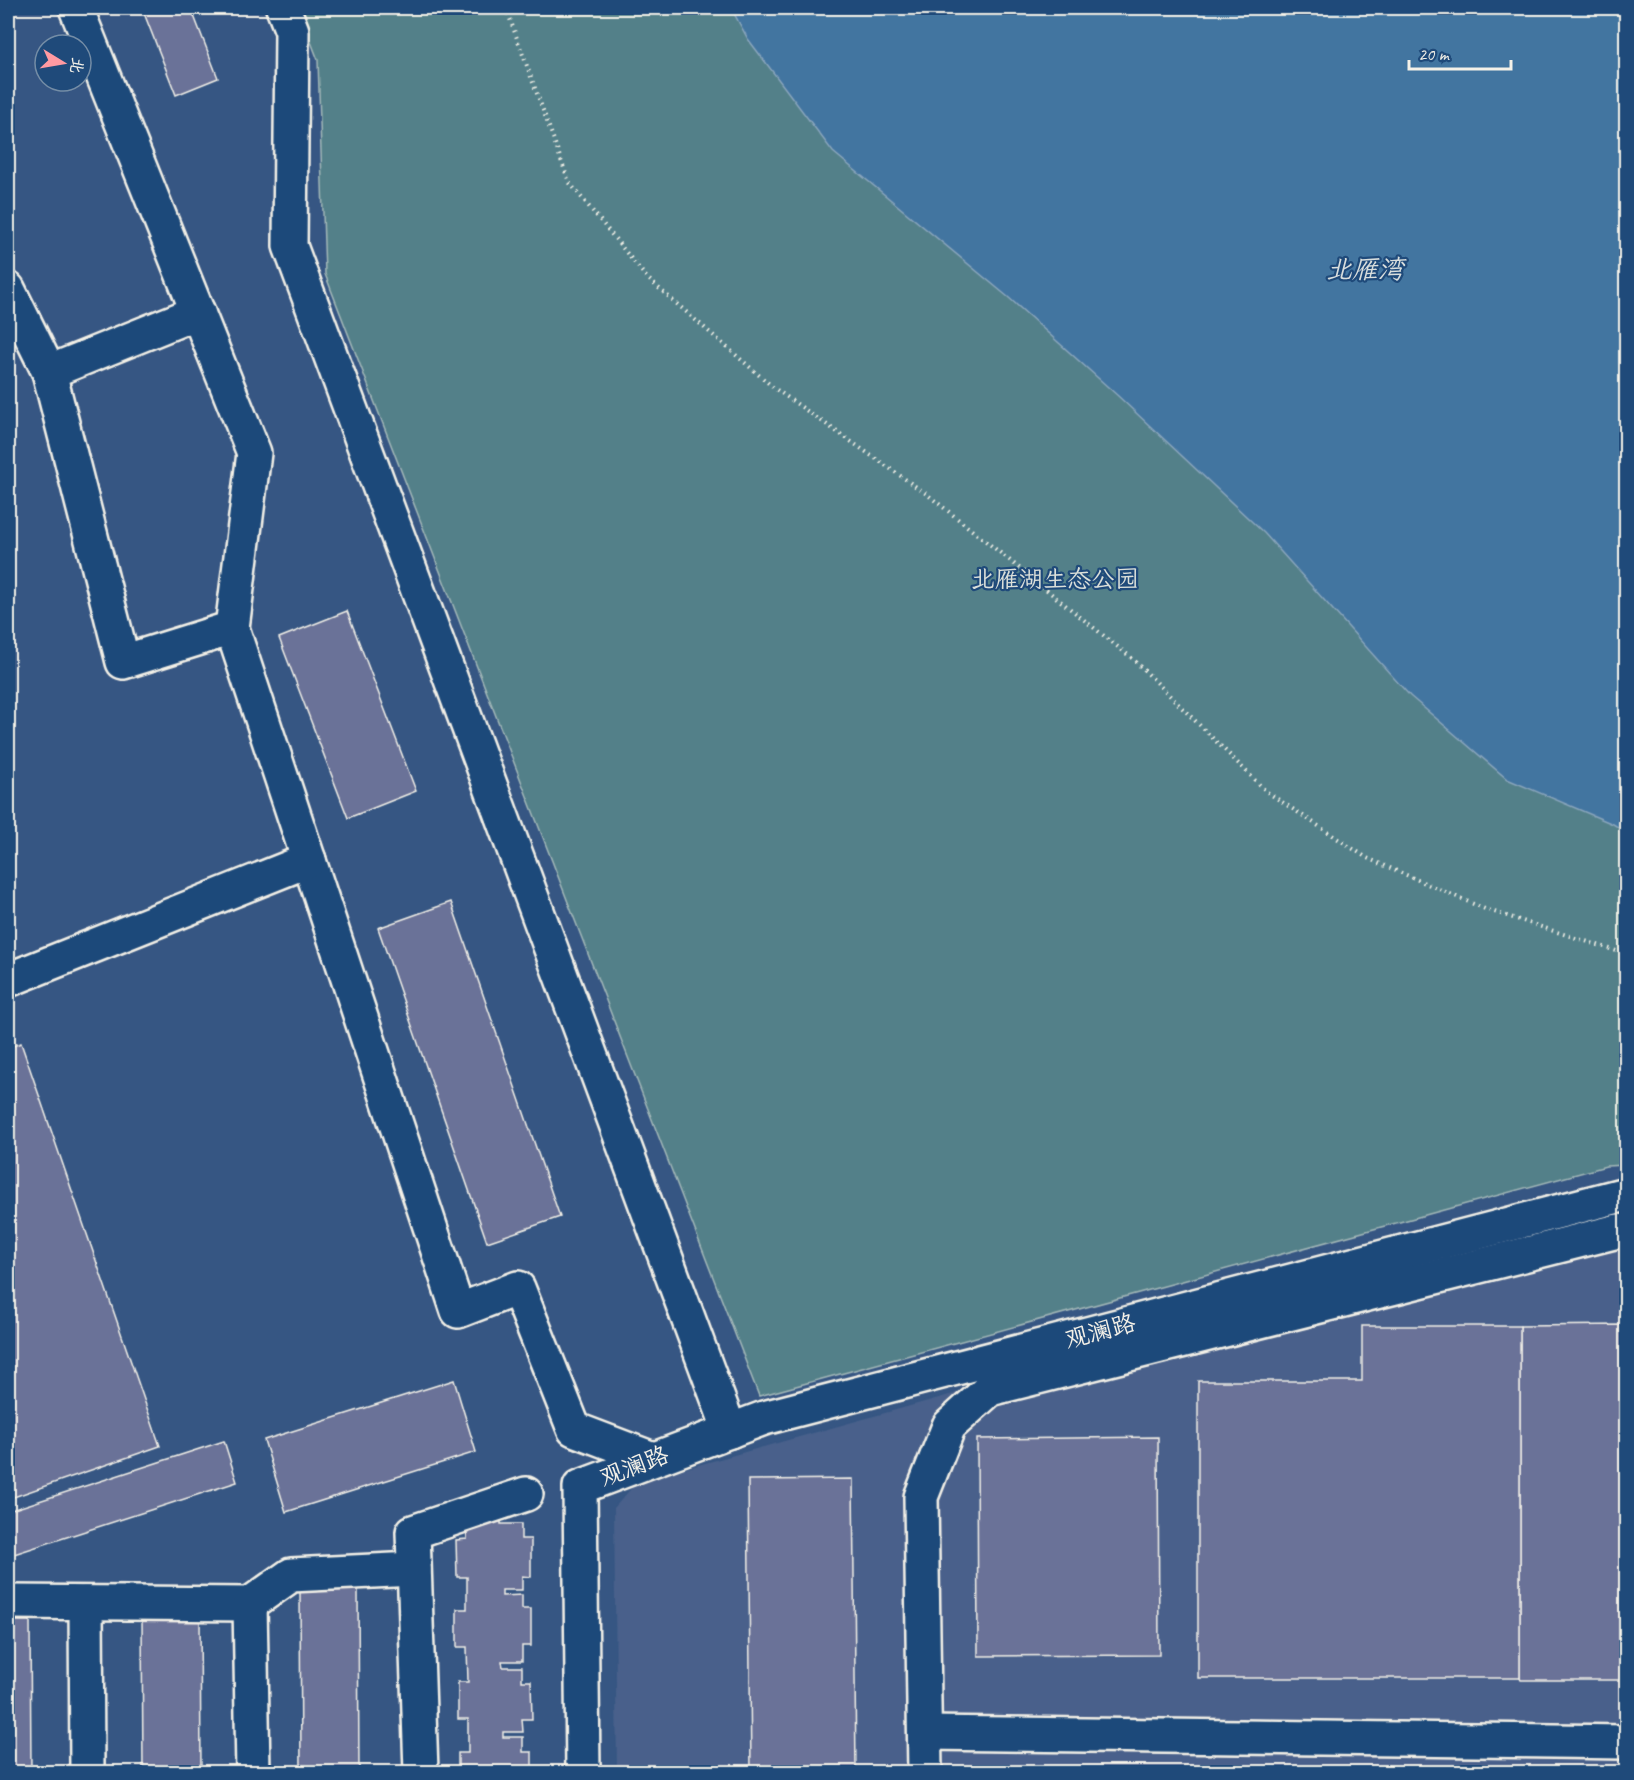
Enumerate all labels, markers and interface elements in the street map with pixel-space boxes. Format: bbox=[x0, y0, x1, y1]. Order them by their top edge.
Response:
north arrow bbox=[33, 33, 93, 93]
scale bar bbox=[1409, 33, 1511, 71]
text: 20 m bbox=[1418, 43, 1451, 65]
text: 北 bbox=[65, 56, 88, 75]
water label: 北雁湾 bbox=[1326, 253, 1407, 286]
park label: 北雁湖生态公园 bbox=[971, 564, 1139, 594]
street label: 观澜路 bbox=[1061, 1307, 1139, 1355]
street label: 观澜路 bbox=[595, 1439, 673, 1493]

